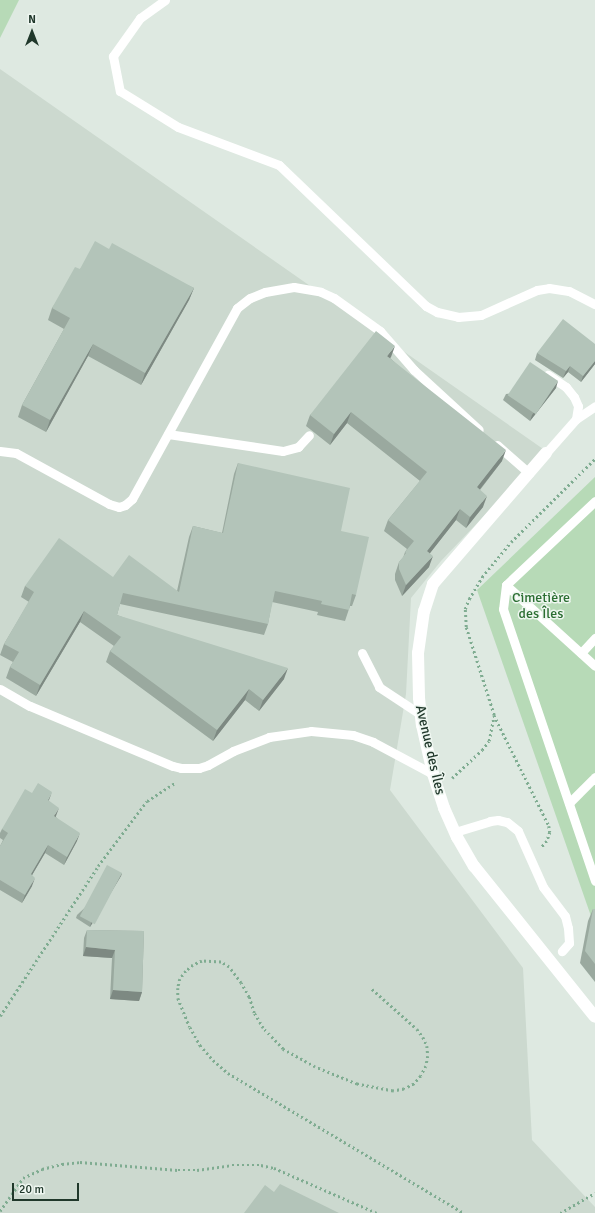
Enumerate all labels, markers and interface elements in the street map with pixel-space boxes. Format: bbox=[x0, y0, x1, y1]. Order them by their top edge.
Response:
north arrow bbox=[12, 12, 52, 52]
text: N bbox=[28, 13, 36, 26]
park label: Cimetière des Îles bbox=[512, 590, 570, 622]
street label: Avenue des Îles bbox=[411, 703, 449, 797]
scale bar bbox=[14, 1175, 81, 1201]
text: 20 m bbox=[19, 1182, 44, 1197]

